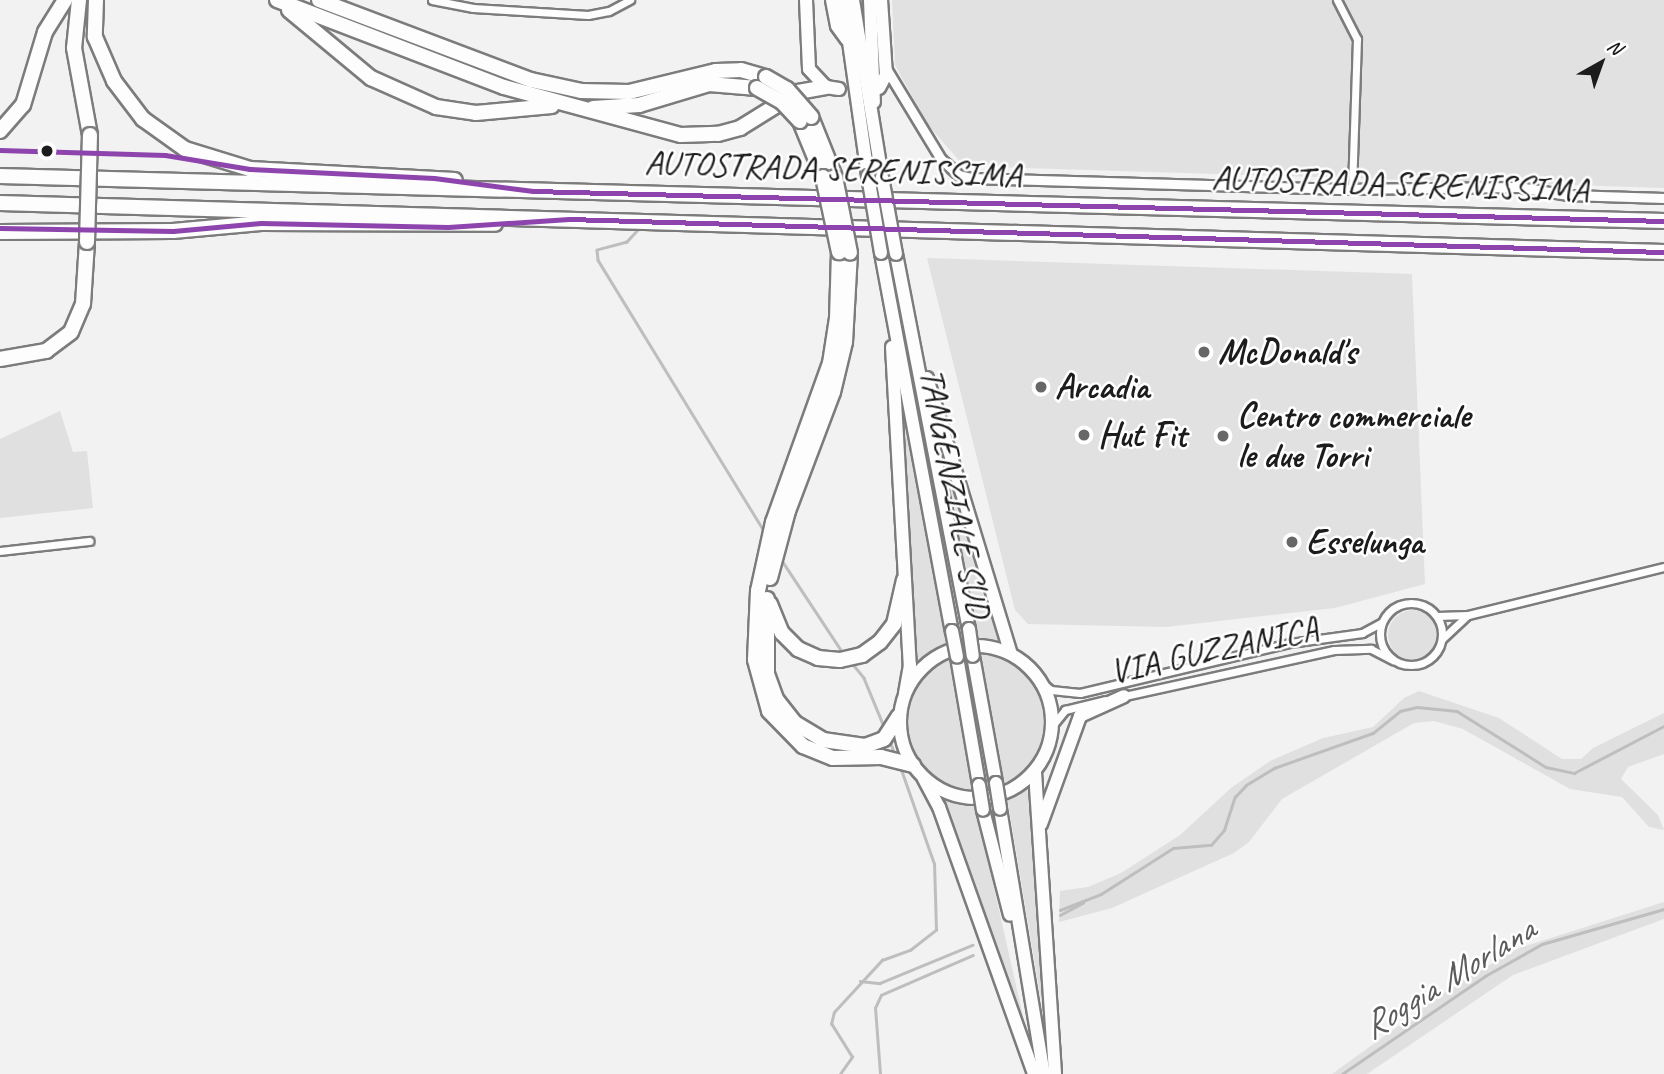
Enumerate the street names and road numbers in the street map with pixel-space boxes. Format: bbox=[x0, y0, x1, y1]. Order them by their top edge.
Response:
street label: AUTOSTRADA SERENISSIMA bbox=[645, 141, 1021, 197]
street label: AUTOSTRADA SERENISSIMA bbox=[1212, 156, 1588, 212]
street label: TANGENZIALE SUD bbox=[910, 365, 1000, 621]
street label: VIA GUZZANICA bbox=[1105, 607, 1323, 693]

